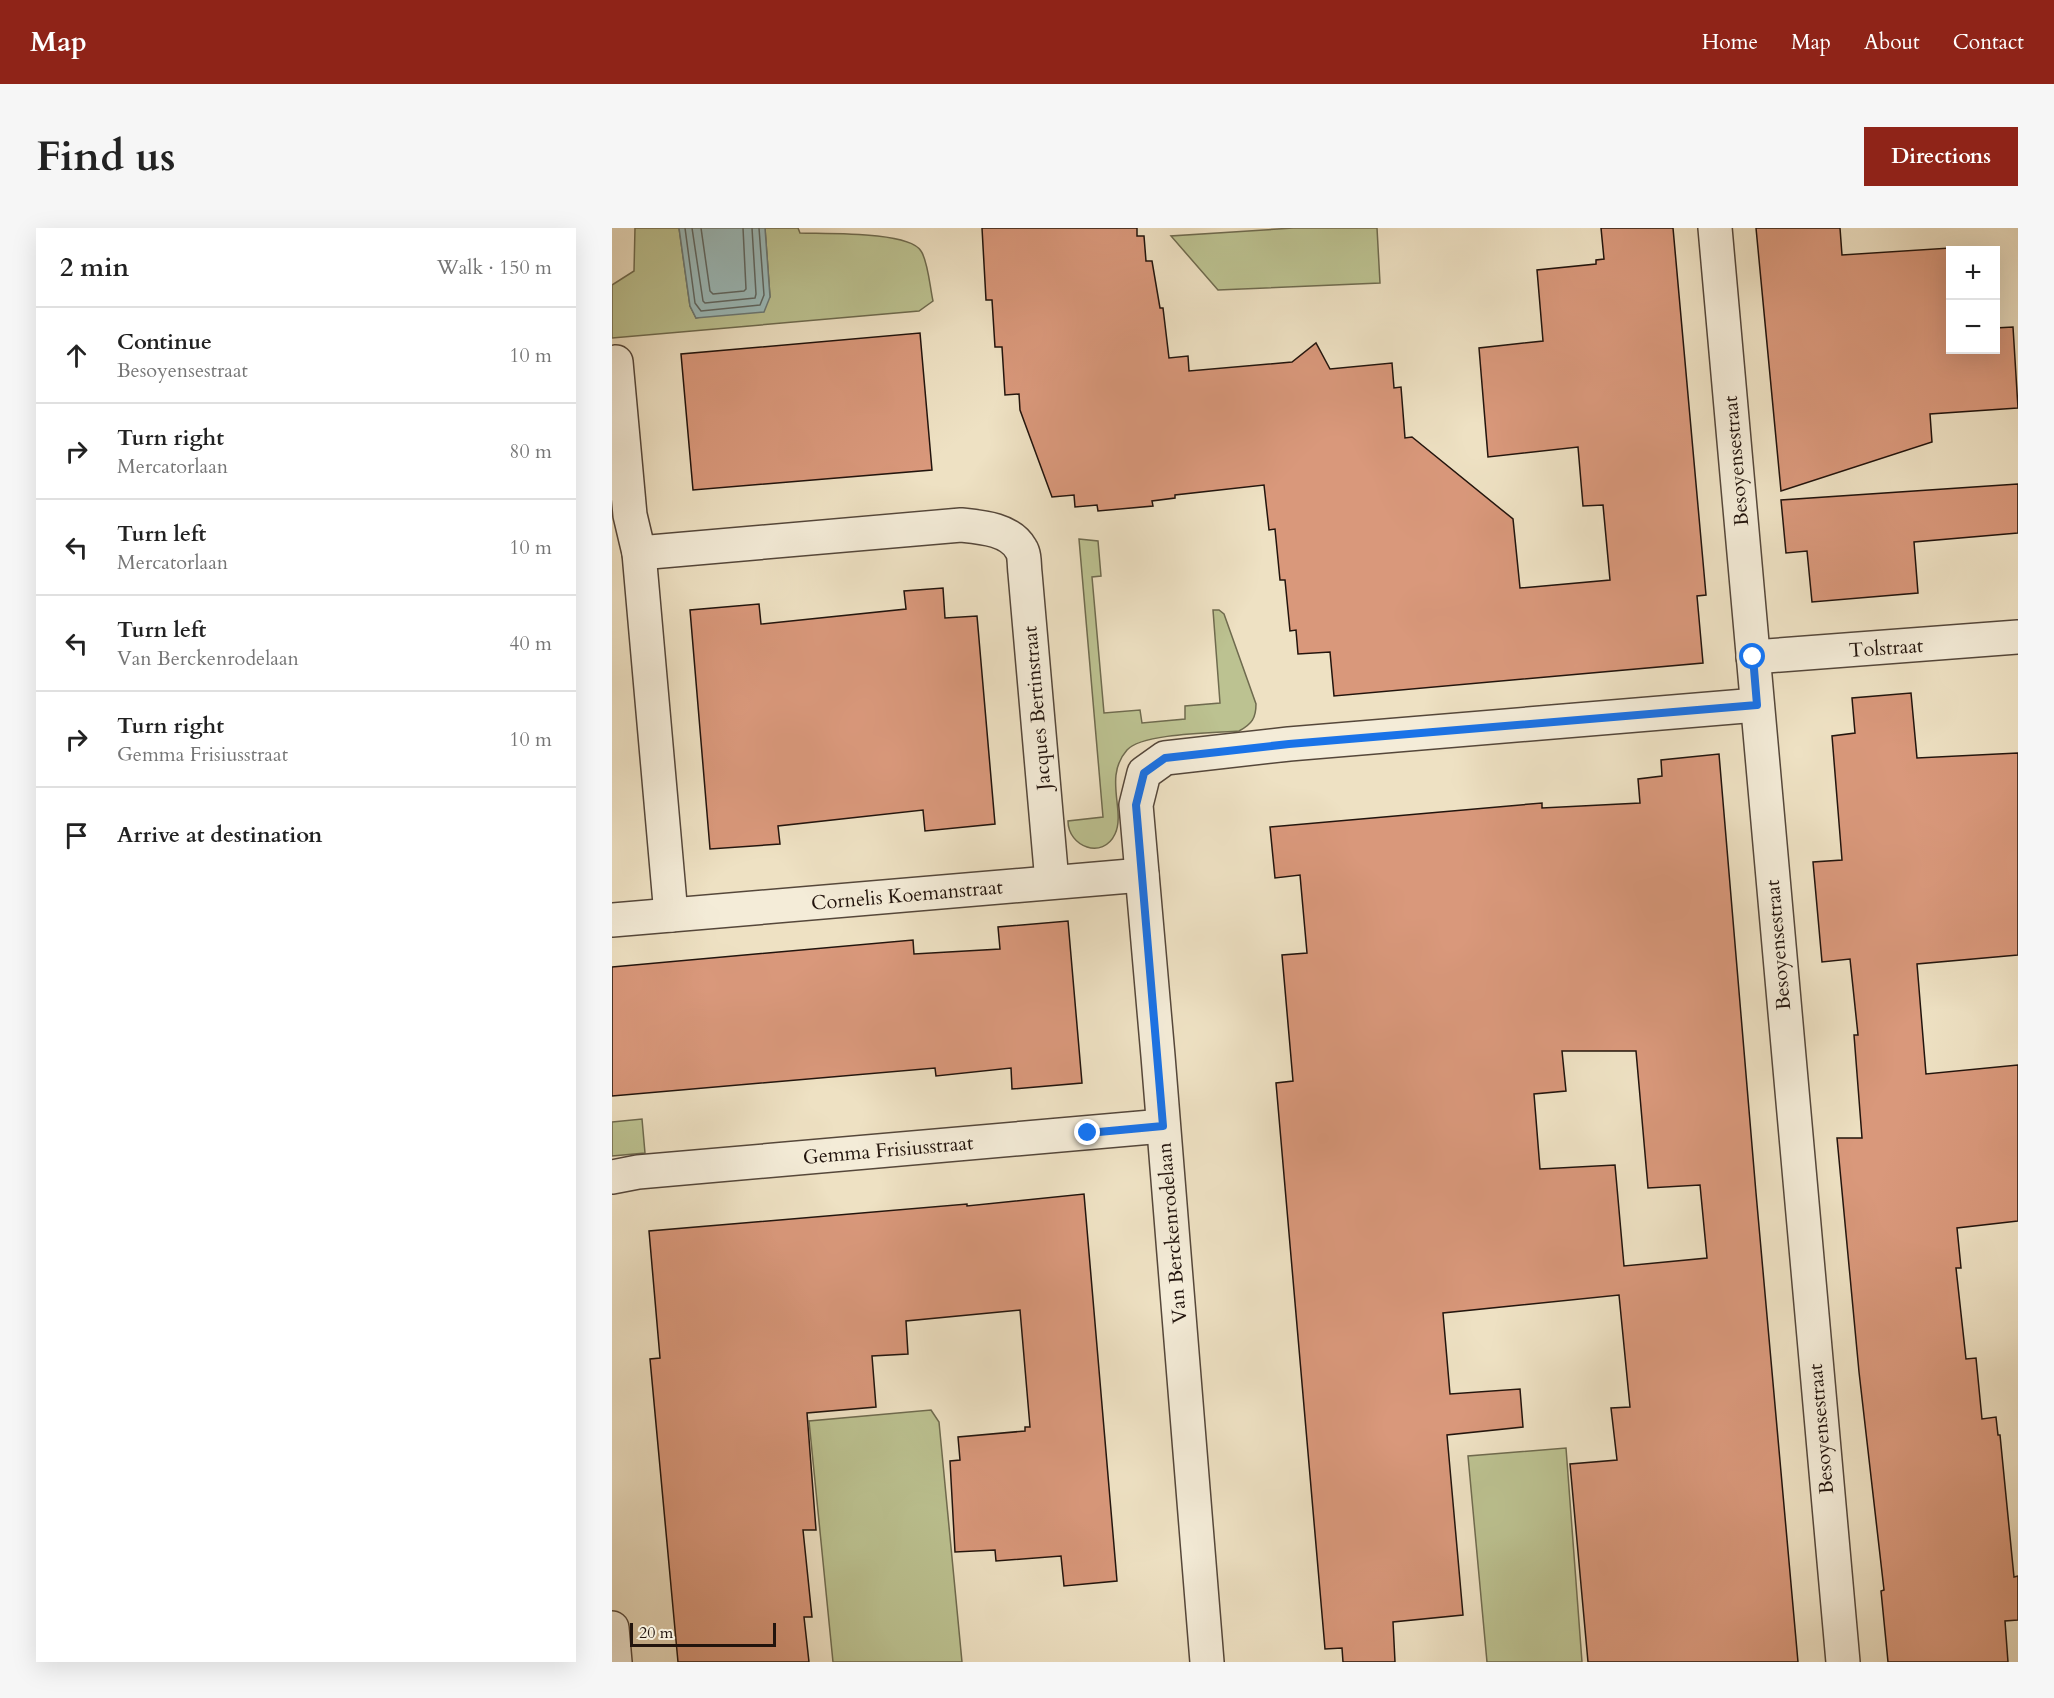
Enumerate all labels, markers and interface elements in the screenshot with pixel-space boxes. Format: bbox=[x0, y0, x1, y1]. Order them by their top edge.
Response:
text: Map bbox=[30, 23, 87, 61]
text: Home bbox=[1702, 28, 1758, 57]
text: Map bbox=[1791, 28, 1831, 57]
text: About bbox=[1864, 28, 1920, 57]
text: Contact bbox=[1953, 28, 2024, 57]
button: Directions bbox=[1864, 127, 2018, 186]
text: Find us bbox=[36, 128, 176, 185]
map controls bbox=[1946, 246, 2000, 354]
button: + bbox=[1946, 246, 2000, 300]
text: 2 min bbox=[60, 250, 129, 285]
text: Walk · 150 m bbox=[437, 254, 552, 281]
button: − bbox=[1946, 300, 2000, 354]
text: Continue bbox=[117, 327, 212, 357]
icon: ahead bbox=[60, 339, 93, 372]
text: 10 m bbox=[509, 342, 552, 369]
text: Besoyensestraat bbox=[117, 357, 248, 384]
street label: Besoyensestraat bbox=[1717, 394, 1755, 527]
text: Turn right bbox=[117, 423, 224, 453]
icon: right bbox=[60, 435, 93, 468]
text: 80 m bbox=[509, 438, 552, 465]
text: Mercatorlaan bbox=[117, 453, 228, 480]
text: Turn left bbox=[117, 519, 206, 549]
icon: left bbox=[60, 531, 93, 564]
text: 10 m bbox=[509, 534, 552, 561]
text: Mercatorlaan bbox=[117, 549, 228, 576]
text: Turn left bbox=[117, 615, 206, 645]
street label: Jacques Bertinstraat bbox=[1016, 624, 1058, 794]
icon: left bbox=[60, 627, 93, 660]
text: 40 m bbox=[509, 630, 552, 657]
street label: Tolstraat bbox=[1848, 632, 1925, 664]
route start bbox=[1739, 643, 1765, 669]
text: Van Berckenrodelaan bbox=[117, 645, 299, 672]
text: Turn right bbox=[117, 711, 224, 741]
icon: right bbox=[60, 723, 93, 756]
text: 10 m bbox=[509, 726, 552, 753]
text: Gemma Frisiusstraat bbox=[117, 741, 288, 768]
icon: arrive bbox=[60, 819, 93, 852]
text: Arrive at destination bbox=[117, 820, 322, 850]
street label: Cornelis Koemanstraat bbox=[810, 873, 1005, 917]
street label: Besoyensestraat bbox=[1759, 878, 1797, 1011]
route end bbox=[1074, 1119, 1100, 1145]
street label: Gemma Frisiusstraat bbox=[802, 1129, 975, 1171]
street label: Van Berckenrodelaan bbox=[1151, 1141, 1193, 1325]
street label: Besoyensestraat bbox=[1802, 1362, 1840, 1495]
scale bar bbox=[630, 1620, 776, 1648]
text: 20 m bbox=[639, 1622, 673, 1644]

